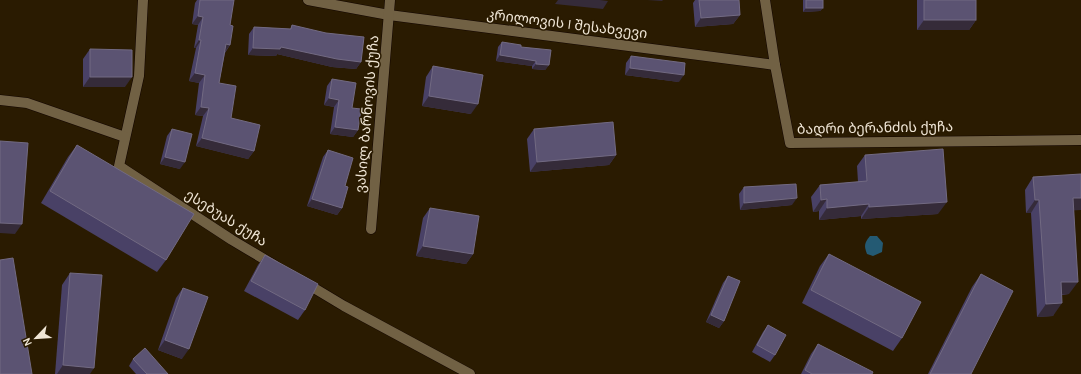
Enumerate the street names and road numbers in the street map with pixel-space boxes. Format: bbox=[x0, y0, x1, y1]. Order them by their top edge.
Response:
street label: კრილოვის I შესახვევი bbox=[486, 6, 648, 42]
street label: ვასილ ბარნოვის ქუჩა bbox=[352, 34, 382, 194]
street label: ბადრი ბერანძის ქუჩა bbox=[797, 118, 953, 138]
street label: ესებუას ქუჩა bbox=[182, 186, 270, 250]

